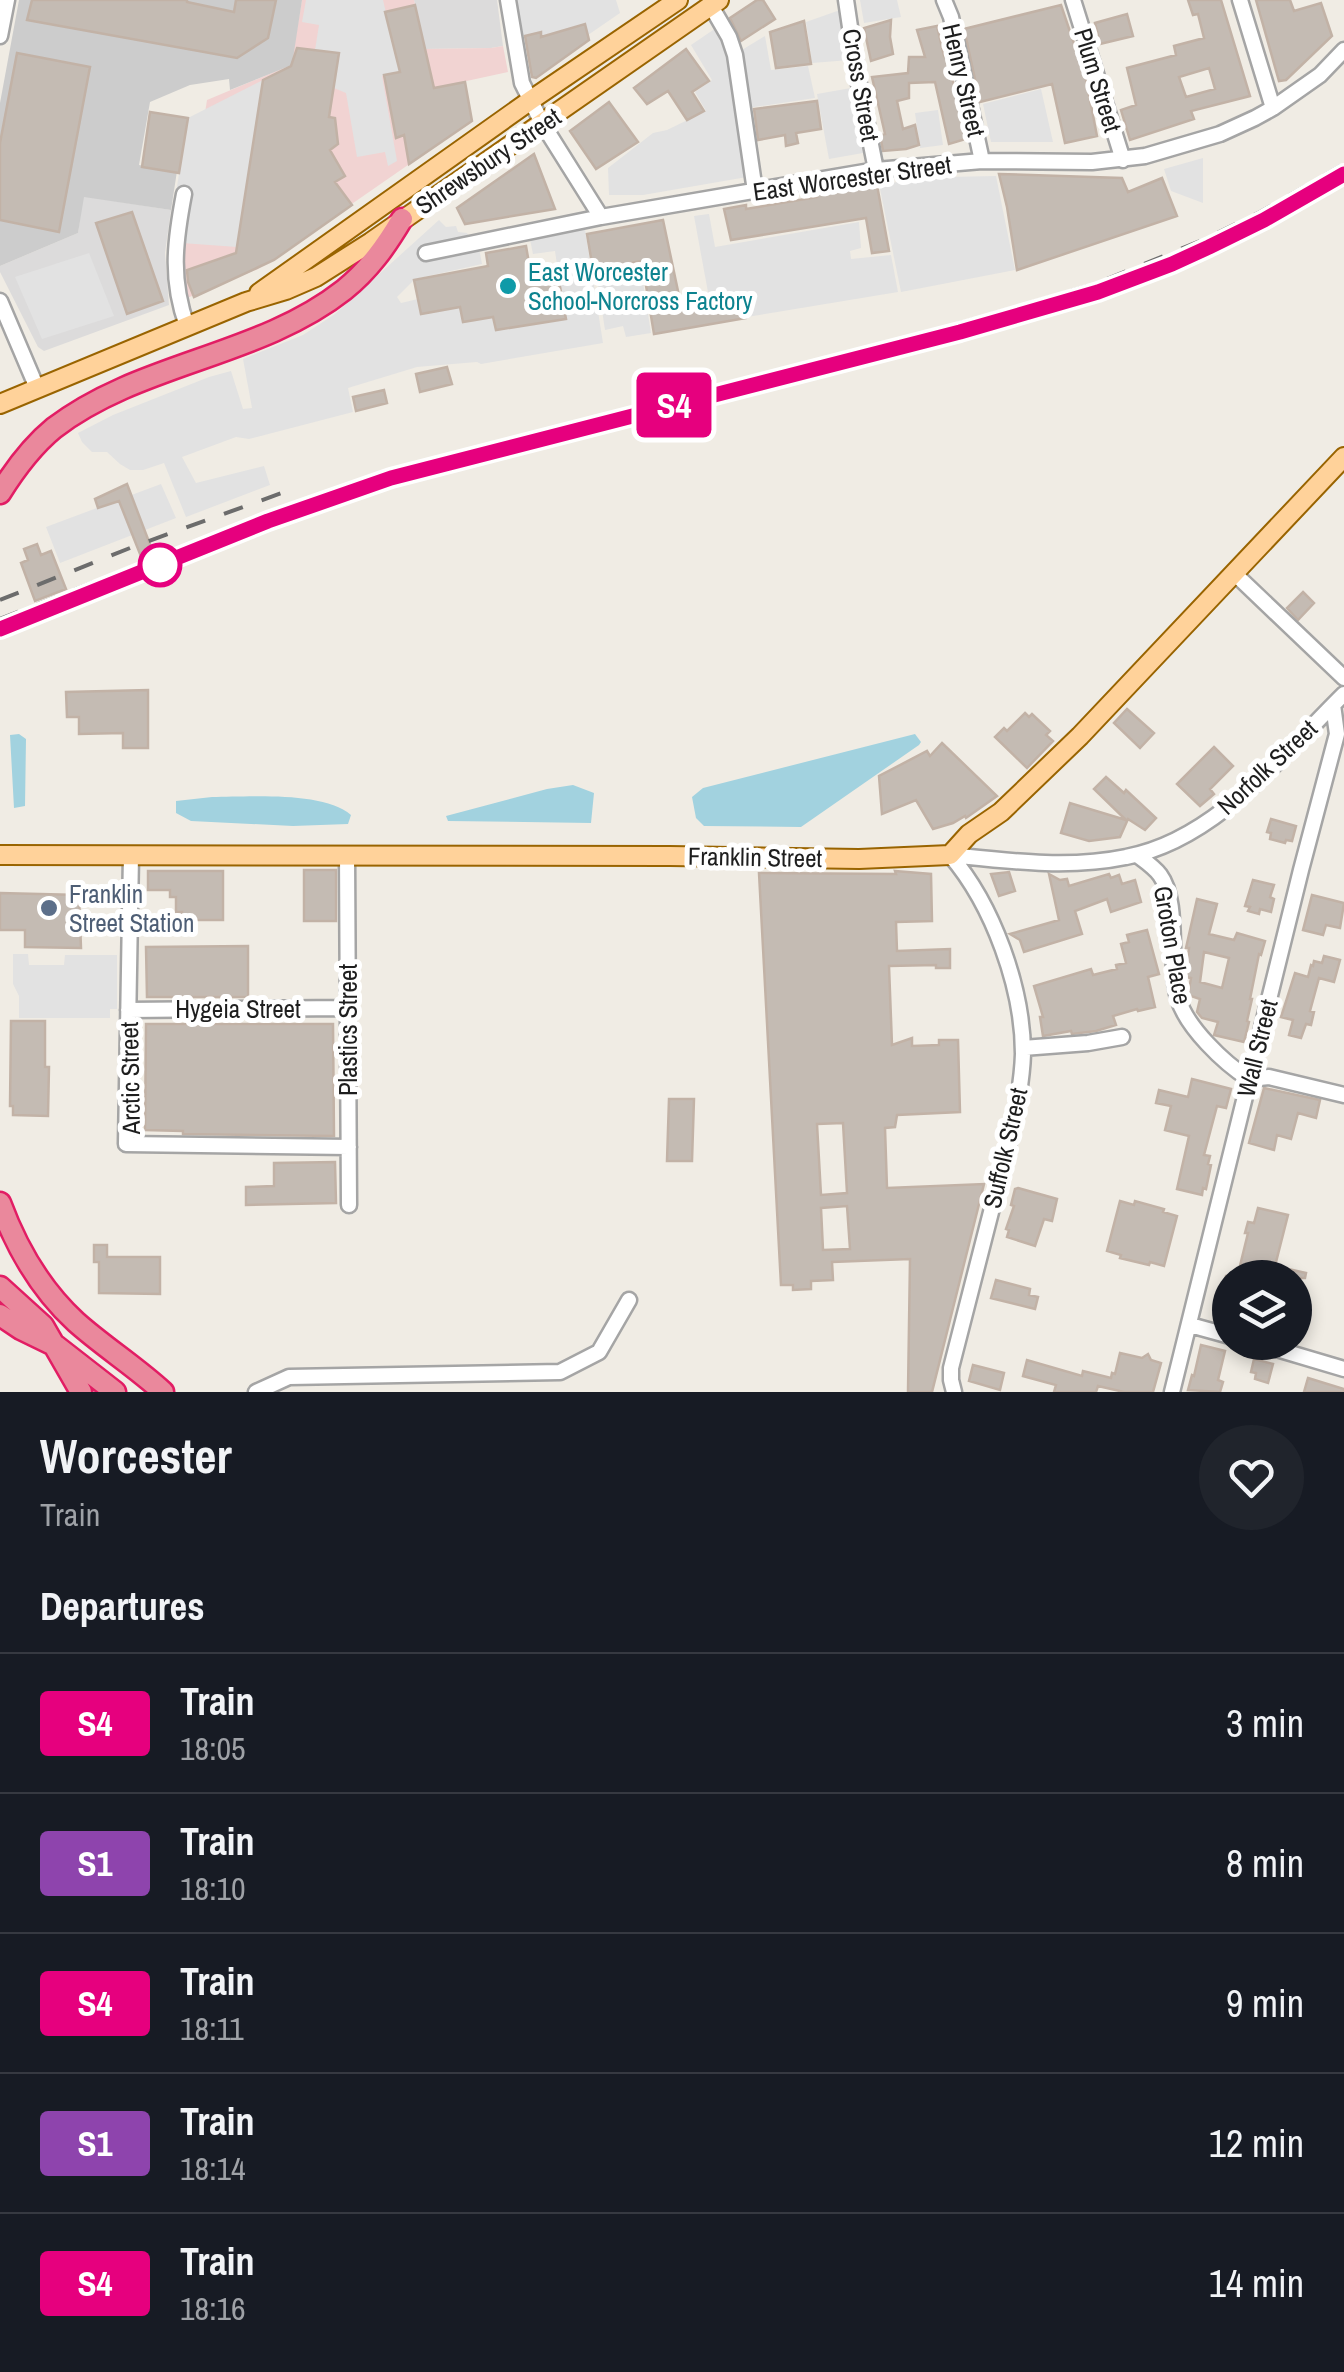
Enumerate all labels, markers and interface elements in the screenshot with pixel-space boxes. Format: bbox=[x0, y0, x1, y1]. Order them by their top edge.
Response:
street label: Henry Street bbox=[934, 20, 994, 140]
street label: Plum Street bbox=[1066, 24, 1130, 136]
street label: Cross Street bbox=[834, 26, 888, 144]
street label: Shrewsbury Street bbox=[409, 100, 568, 222]
street label: East Worcester Street bbox=[751, 147, 954, 209]
place label: East Worcester School-Norcross Factory bbox=[528, 255, 753, 318]
marker: East Worcester School-Norcross Factory bbox=[497, 275, 519, 297]
line badge: S4 bbox=[629, 372, 719, 438]
text: S4 bbox=[656, 382, 692, 429]
unlabelled marker bbox=[139, 544, 181, 586]
street label: Norfolk Street bbox=[1210, 712, 1325, 822]
street label: Franklin Street bbox=[687, 839, 823, 875]
place label: Franklin Street Station bbox=[69, 877, 194, 940]
street label: Groton Place bbox=[1146, 883, 1200, 1007]
marker: Franklin Street Station bbox=[38, 897, 60, 919]
street label: Plastics Street bbox=[331, 964, 365, 1096]
street label: Hygeia Street bbox=[175, 992, 301, 1026]
street label: Wall Street bbox=[1228, 995, 1286, 1100]
street label: Arctic Street bbox=[112, 1021, 148, 1136]
street label: Suffolk Street bbox=[975, 1084, 1035, 1212]
map controls bbox=[1212, 1260, 1312, 1360]
button: layers bbox=[1212, 1260, 1312, 1360]
text: Worcester bbox=[40, 1423, 232, 1488]
button: heart bbox=[1199, 1425, 1304, 1530]
text: Train bbox=[40, 1493, 100, 1536]
text: Departures bbox=[40, 1581, 205, 1632]
text: Train bbox=[180, 1676, 254, 1727]
text: 3 min bbox=[1226, 1698, 1304, 1749]
text: S4 bbox=[77, 1700, 113, 1747]
text: 18:05 bbox=[180, 1727, 246, 1770]
text: Train bbox=[180, 1816, 254, 1867]
text: 8 min bbox=[1226, 1838, 1304, 1889]
text: S1 bbox=[77, 1840, 113, 1887]
text: 18:10 bbox=[180, 1867, 246, 1910]
text: Train bbox=[180, 1956, 254, 2007]
text: 9 min bbox=[1226, 1978, 1304, 2029]
text: S4 bbox=[77, 1980, 113, 2027]
text: 18:11 bbox=[180, 2007, 244, 2050]
text: Train bbox=[180, 2096, 254, 2147]
text: 12 min bbox=[1209, 2118, 1304, 2169]
text: S1 bbox=[77, 2120, 113, 2167]
text: 18:14 bbox=[180, 2147, 246, 2190]
text: Train bbox=[180, 2236, 254, 2287]
text: 14 min bbox=[1209, 2258, 1304, 2309]
text: S4 bbox=[77, 2260, 113, 2307]
text: 18:16 bbox=[180, 2287, 246, 2330]

